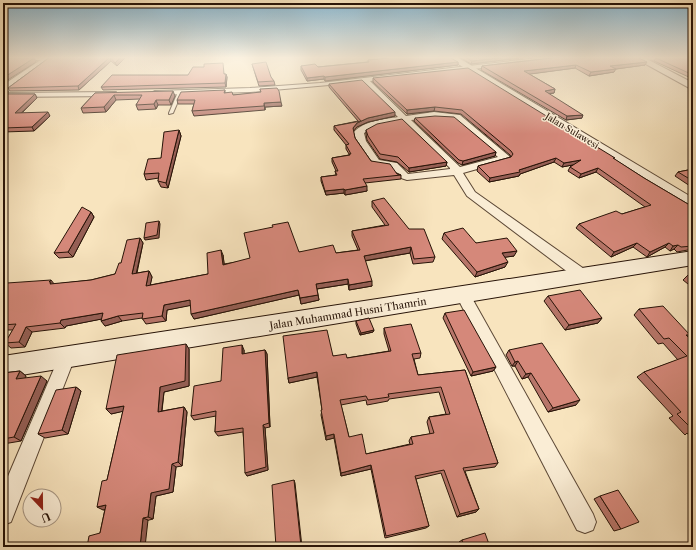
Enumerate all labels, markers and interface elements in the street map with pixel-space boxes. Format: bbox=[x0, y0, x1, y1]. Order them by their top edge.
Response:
street label: Jalan Sulawesi bbox=[542, 109, 601, 151]
street label: Jalan Muhammad Husni Thamrin bbox=[267, 295, 428, 333]
north arrow bbox=[22, 488, 62, 528]
text: U bbox=[39, 509, 53, 525]

